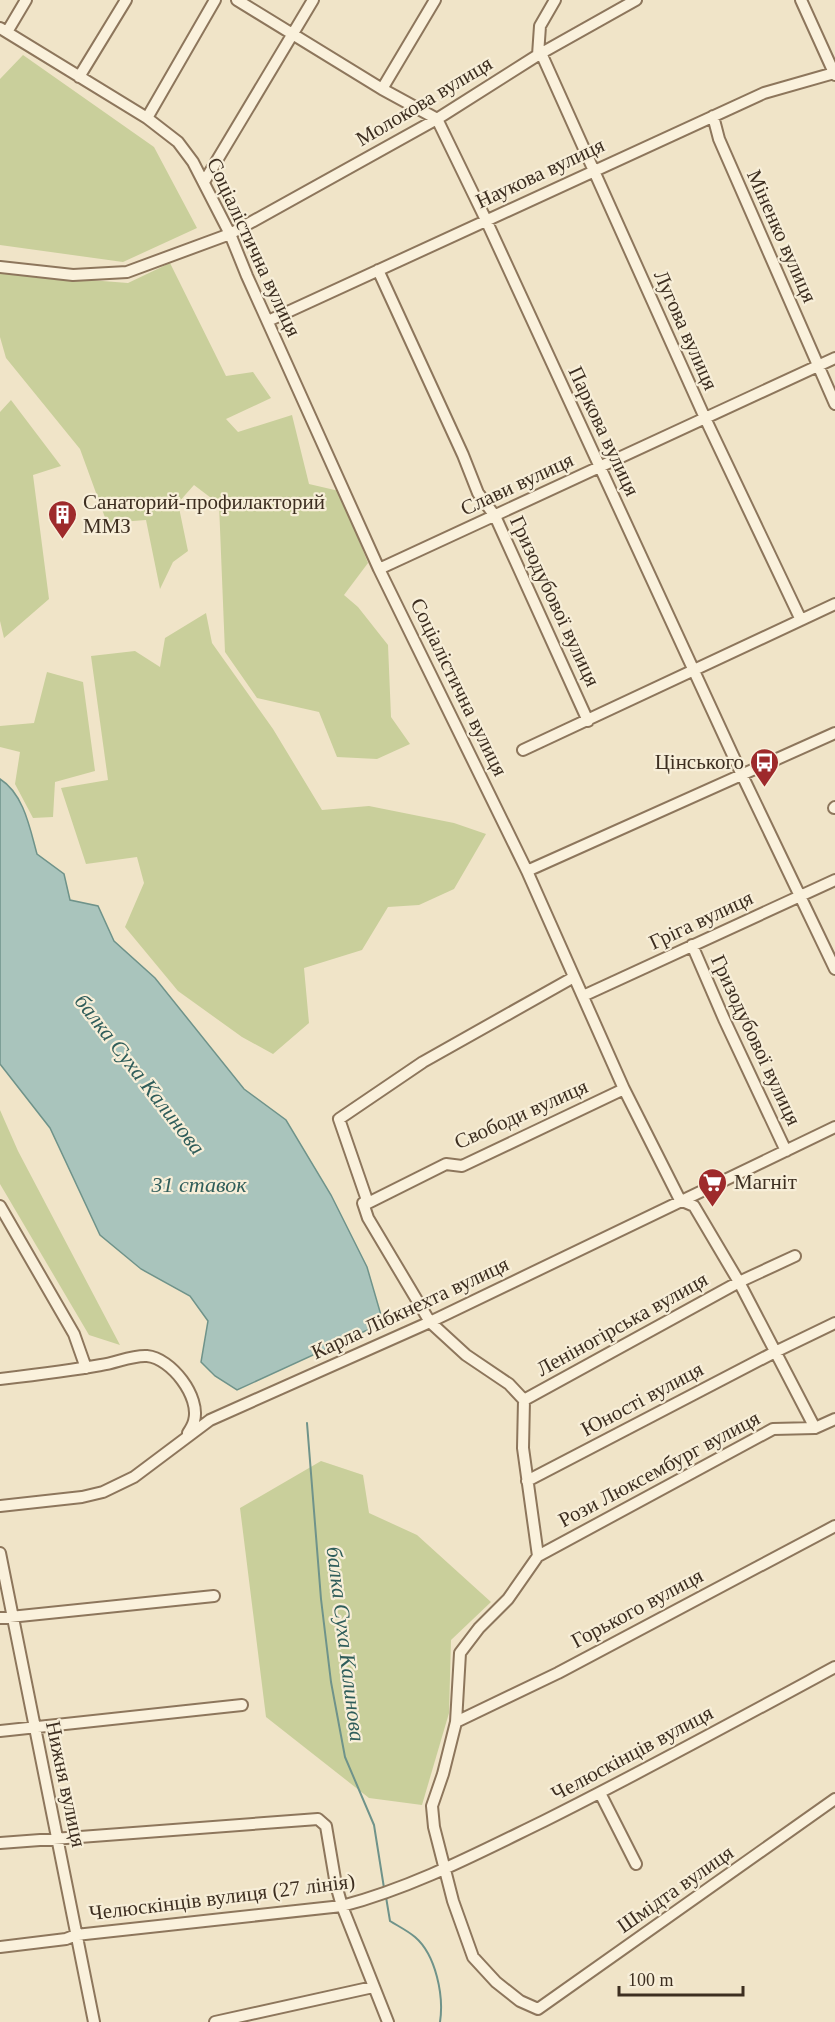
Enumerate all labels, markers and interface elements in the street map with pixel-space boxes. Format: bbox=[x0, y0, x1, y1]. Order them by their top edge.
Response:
street label: Молокова вулиця bbox=[352, 51, 497, 151]
street label: Наукова вулиця bbox=[472, 133, 608, 213]
street label: Соціалістична вулиця bbox=[202, 154, 306, 341]
street label: Міненко вулиця bbox=[742, 166, 822, 306]
street label: Лугова вулиця bbox=[649, 266, 723, 394]
street label: Паркова вулиця bbox=[563, 362, 645, 500]
street label: Слави вулиця bbox=[457, 447, 577, 521]
place label: Санаторий-профилакторий ММЗ bbox=[83, 490, 325, 538]
building icon: Санаторий-профилакторий ММЗ bbox=[46, 498, 78, 540]
street label: Гризодубової вулиця bbox=[505, 512, 605, 690]
street label: Соціалістична вулиця bbox=[405, 594, 513, 780]
bus stop icon: Цінського bbox=[749, 746, 781, 788]
place label: Цінського bbox=[655, 750, 744, 774]
street label: Гріга вулиця bbox=[645, 885, 757, 954]
street label: Гризодубової вулиця bbox=[706, 951, 806, 1129]
water label: балка Суха Калинова bbox=[70, 989, 210, 1159]
street label: Свободи вулиця bbox=[451, 1074, 592, 1154]
supermarket icon: Магніт bbox=[697, 1166, 729, 1208]
place label: Магніт bbox=[734, 1170, 797, 1194]
water label: 31 ставок bbox=[151, 1172, 247, 1197]
street label: Карла Лібкнехта вулиця bbox=[308, 1252, 513, 1364]
street label: Леніногірська вулиця bbox=[532, 1267, 712, 1381]
street label: Юності вулиця bbox=[577, 1357, 707, 1441]
street label: Рози Люксембург вулиця bbox=[554, 1406, 764, 1532]
water label: балка Суха Калинова bbox=[322, 1545, 370, 1743]
street label: Горького вулиця bbox=[567, 1563, 707, 1653]
street label: Челюскінців вулиця bbox=[547, 1700, 717, 1806]
street label: Нижня вулиця bbox=[41, 1719, 91, 1850]
street label: Шмідта вулиця bbox=[612, 1840, 738, 1938]
street label: Челюскінців вулиця (27 лiнiя) bbox=[88, 1869, 356, 1925]
scale bar bbox=[619, 1959, 744, 1997]
text: 100 m bbox=[628, 1970, 674, 1990]

